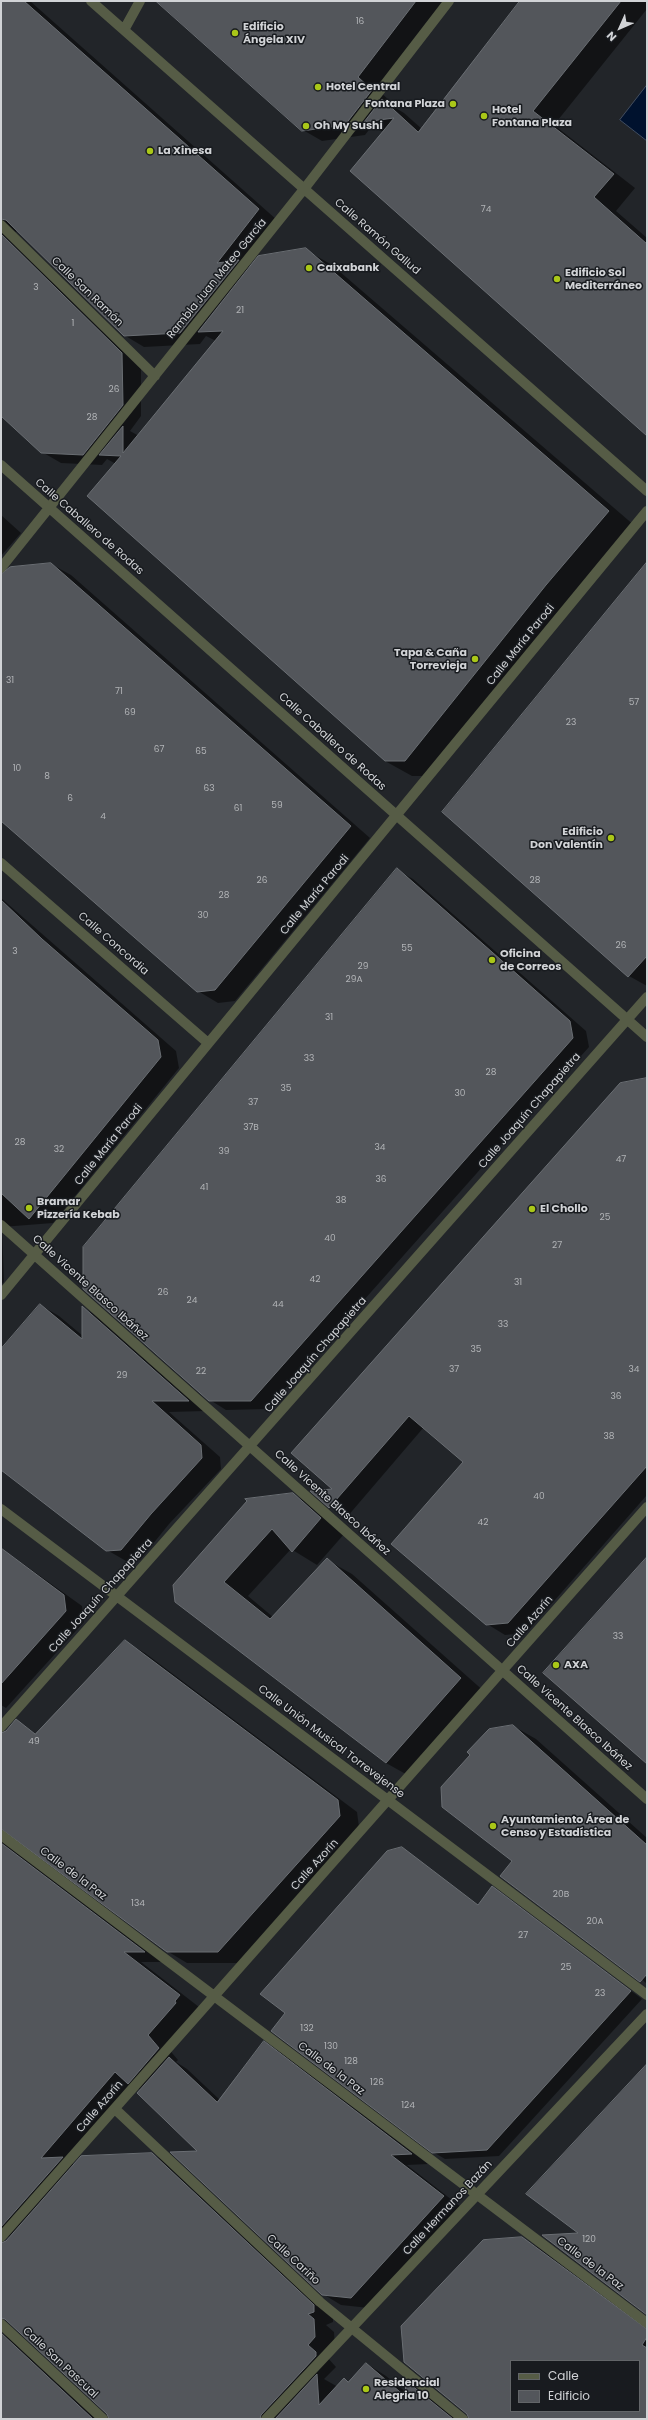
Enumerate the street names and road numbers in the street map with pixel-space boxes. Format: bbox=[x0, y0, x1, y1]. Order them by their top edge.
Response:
street label: Calle Ramón Gallud bbox=[331, 196, 423, 278]
street label: Rambla Juan Mateo García bbox=[164, 216, 270, 342]
street label: Calle San Ramón bbox=[48, 254, 126, 330]
street label: Calle Caballero de Rodas bbox=[32, 476, 146, 578]
street label: Calle María Parodi bbox=[484, 602, 558, 688]
street label: Calle Caballero de Rodas bbox=[276, 690, 388, 794]
street label: Calle María Parodi bbox=[278, 852, 352, 938]
street label: Calle Concordia bbox=[75, 910, 151, 978]
street label: Calle Joaquín Chapapietra bbox=[476, 1050, 584, 1172]
street label: Calle María Parodi bbox=[72, 1102, 146, 1188]
street label: Calle Vicente Blasco Ibáñez bbox=[29, 1232, 151, 1344]
street label: Calle Joaquín Chapapietra bbox=[262, 1294, 370, 1416]
street label: Calle Vicente Blasco Ibáñez bbox=[271, 1447, 393, 1559]
street label: Calle Joaquín Chapapietra bbox=[46, 1536, 156, 1656]
street label: Calle Azorín bbox=[504, 1593, 556, 1651]
street label: Calle Vicente Blasco Ibáñez bbox=[513, 1662, 635, 1774]
street label: Calle Unión Musical Torrevejense bbox=[255, 1683, 407, 1801]
street label: Calle Azorín bbox=[289, 1837, 341, 1893]
street label: Calle de la Paz bbox=[37, 1845, 109, 1903]
street label: Calle de la Paz bbox=[295, 2040, 367, 2098]
street label: Calle Azorín bbox=[74, 2078, 126, 2136]
street label: Calle Hermanos Bazán bbox=[401, 2158, 495, 2258]
street label: Calle Cariño bbox=[264, 2232, 322, 2288]
street label: Calle de la Paz bbox=[554, 2235, 626, 2293]
street label: Calle San Pascual bbox=[20, 2325, 100, 2401]

